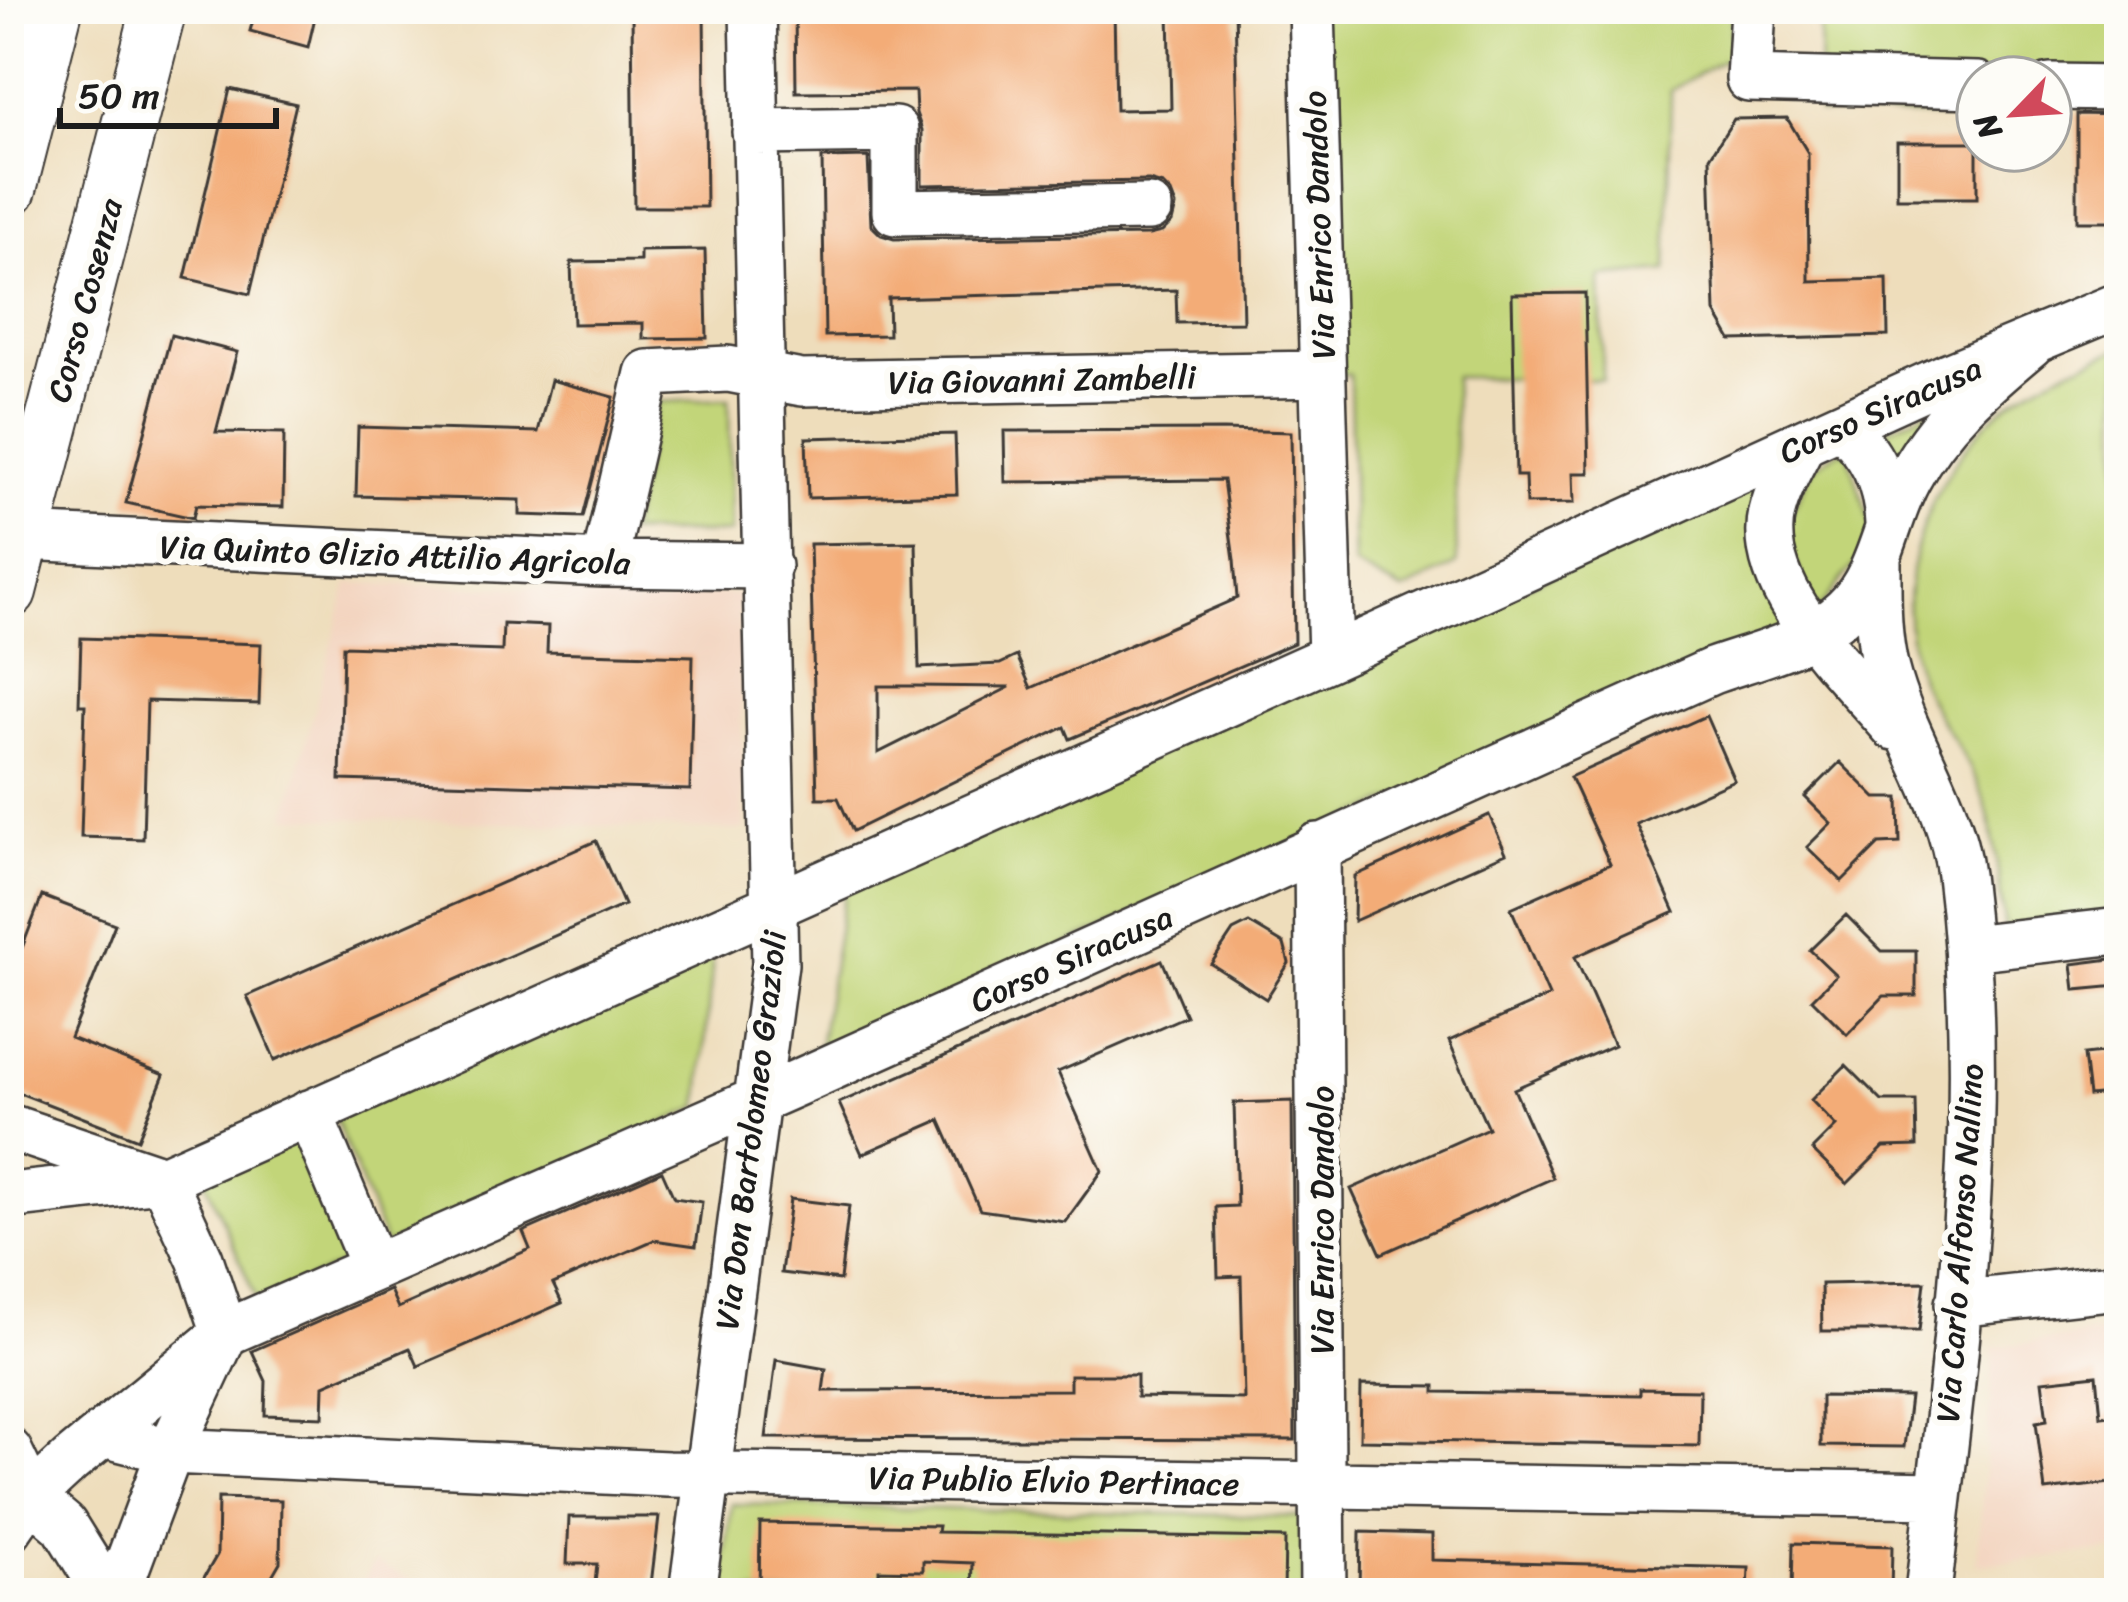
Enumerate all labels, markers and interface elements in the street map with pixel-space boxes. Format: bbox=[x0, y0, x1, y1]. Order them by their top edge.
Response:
scale bar bbox=[60, 54, 276, 128]
north arrow bbox=[1954, 54, 2074, 174]
text: 50 m bbox=[78, 64, 160, 128]
street label: Via Enrico Dandolo bbox=[1285, 90, 1353, 360]
text: N bbox=[1956, 103, 2019, 150]
street label: Corso Cosenza bbox=[30, 191, 140, 409]
street label: Corso Siracusa bbox=[1769, 339, 1992, 481]
street label: Via Giovanni Zambelli bbox=[888, 348, 1197, 412]
street label: Via Quinto Glizio Attilio Agricola bbox=[159, 518, 632, 592]
street label: Corso Siracusa bbox=[960, 888, 1183, 1030]
street label: Via Don Bartolomeo Grazioli bbox=[698, 926, 804, 1333]
street label: Via Carlo Alfonso Nallino bbox=[1919, 1062, 2001, 1424]
street label: Via Enrico Dandolo bbox=[1293, 1086, 1351, 1354]
street label: Via Publio Elvio Pertinace bbox=[868, 1449, 1240, 1513]

